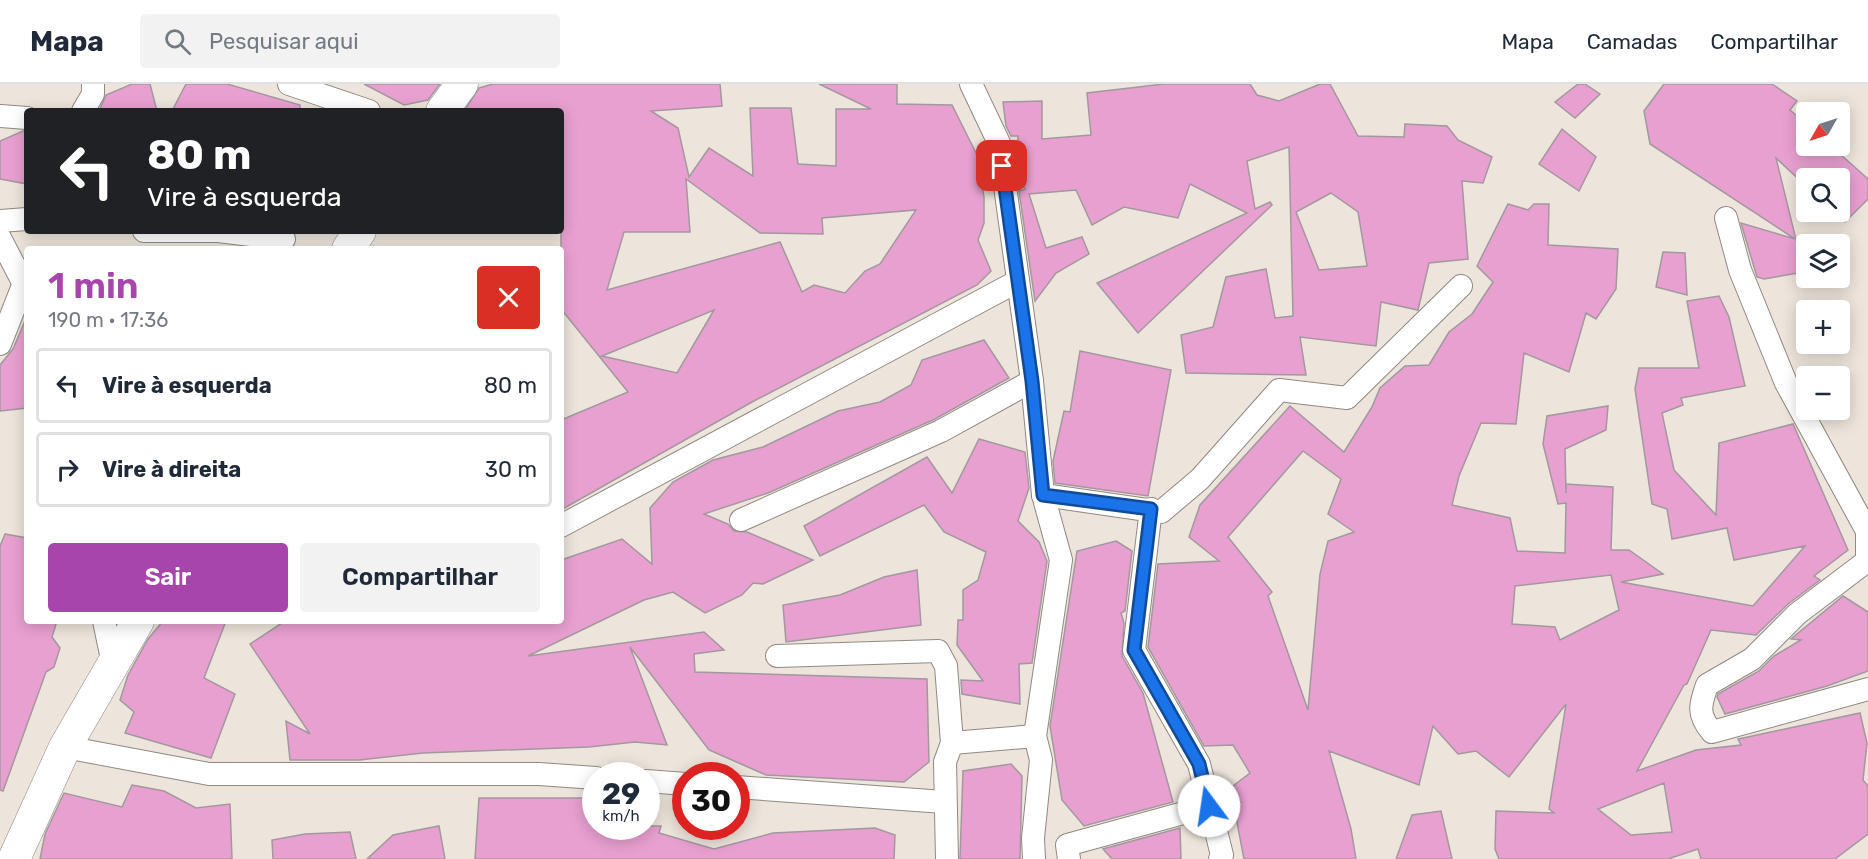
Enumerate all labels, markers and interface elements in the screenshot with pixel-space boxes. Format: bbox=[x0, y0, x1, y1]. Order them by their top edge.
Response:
search box bbox=[140, 14, 560, 68]
text: Mapa bbox=[30, 25, 104, 58]
icon: search bbox=[161, 25, 194, 58]
text: Pesquisar aqui bbox=[209, 28, 359, 55]
text: Mapa bbox=[1501, 29, 1554, 54]
text: Camadas bbox=[1587, 29, 1677, 54]
text: Compartilhar bbox=[1710, 29, 1838, 54]
north arrow bbox=[1796, 102, 1850, 156]
map controls bbox=[1796, 102, 1850, 420]
text: 80 m bbox=[147, 130, 251, 180]
icon: left bbox=[48, 132, 126, 210]
pin bbox=[976, 140, 1027, 191]
icon: arrive bbox=[985, 149, 1018, 182]
button: search bbox=[1796, 168, 1850, 222]
text: Vire à esquerda bbox=[147, 181, 342, 213]
button: layers bbox=[1796, 234, 1850, 288]
text: 1 min bbox=[48, 264, 139, 307]
button: close bbox=[477, 266, 540, 329]
button: + bbox=[1796, 300, 1850, 354]
text: 190 m · 17:36 bbox=[48, 308, 168, 332]
button: − bbox=[1796, 366, 1850, 420]
icon: left bbox=[51, 369, 84, 402]
text: Vire à esquerda bbox=[102, 372, 272, 399]
text: 80 m bbox=[484, 372, 537, 399]
icon: right bbox=[51, 453, 84, 486]
text: Vire à direita bbox=[102, 456, 241, 483]
text: 30 m bbox=[485, 456, 537, 483]
button: Sair bbox=[48, 543, 288, 612]
button: Compartilhar bbox=[300, 543, 540, 612]
speed limit sign: 30 bbox=[672, 762, 750, 840]
position arrow bbox=[1177, 774, 1241, 838]
text: 29 bbox=[602, 776, 640, 812]
text: km/h bbox=[602, 807, 640, 825]

